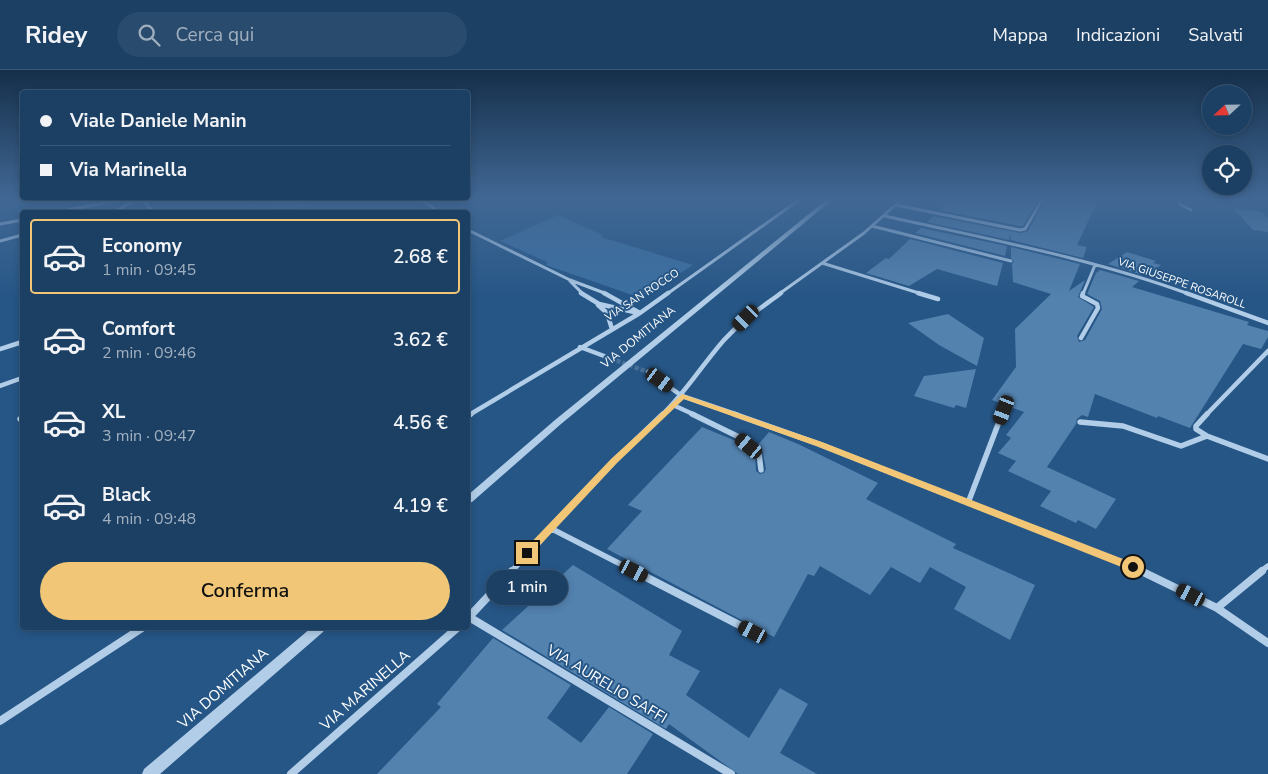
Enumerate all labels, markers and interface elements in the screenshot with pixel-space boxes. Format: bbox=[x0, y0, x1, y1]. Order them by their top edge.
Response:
search box bbox=[117, 12, 467, 57]
text: Ridey bbox=[25, 19, 87, 51]
icon: search bbox=[135, 21, 163, 49]
text: Cerca qui bbox=[175, 22, 254, 48]
text: Mappa bbox=[992, 23, 1048, 47]
text: Indicazioni bbox=[1076, 23, 1160, 47]
text: Salvati bbox=[1188, 23, 1243, 47]
north arrow bbox=[1202, 85, 1252, 135]
map controls bbox=[1202, 85, 1252, 195]
text: Viale Daniele Manin bbox=[70, 108, 247, 134]
button: locate bbox=[1202, 145, 1252, 195]
text: Via Marinella bbox=[70, 157, 187, 183]
text: Economy bbox=[102, 233, 182, 259]
icon: car bbox=[42, 234, 87, 279]
text: 2.68 € bbox=[393, 244, 448, 270]
street label: VIA GIUSEPPE ROSAROLL bbox=[1115, 254, 1248, 312]
text: 1 min · 09:45 bbox=[102, 259, 196, 281]
street label: VIA SAN ROCCO bbox=[601, 265, 682, 325]
street label: VIA DOMITIANA bbox=[597, 302, 679, 373]
car bbox=[730, 302, 761, 334]
text: Comfort bbox=[102, 316, 175, 342]
icon: car bbox=[42, 317, 87, 362]
text: 3.62 € bbox=[393, 327, 448, 353]
text: 2 min · 09:46 bbox=[102, 342, 196, 364]
car bbox=[643, 365, 676, 395]
car bbox=[991, 393, 1016, 427]
text: XL bbox=[102, 399, 125, 425]
icon: car bbox=[42, 400, 87, 445]
text: 4.56 € bbox=[393, 410, 448, 436]
text: 3 min · 09:47 bbox=[102, 425, 196, 447]
car bbox=[732, 431, 765, 461]
text: Black bbox=[102, 482, 151, 508]
icon: car bbox=[42, 483, 87, 528]
text: 4.19 € bbox=[393, 493, 448, 519]
text: 4 min · 09:48 bbox=[102, 508, 196, 530]
route end bbox=[516, 542, 538, 564]
route start bbox=[1122, 556, 1144, 578]
car bbox=[617, 558, 650, 584]
button: Conferma bbox=[40, 562, 450, 620]
callout: 1 min bbox=[486, 570, 568, 606]
text: 1 min bbox=[507, 576, 547, 598]
car bbox=[1174, 582, 1207, 608]
car bbox=[736, 619, 769, 645]
street label: VIA AURELIO SAFFI bbox=[542, 640, 671, 728]
street label: VIA DOMITIANA bbox=[173, 643, 273, 734]
street label: VIA MARINELLA bbox=[315, 645, 414, 735]

